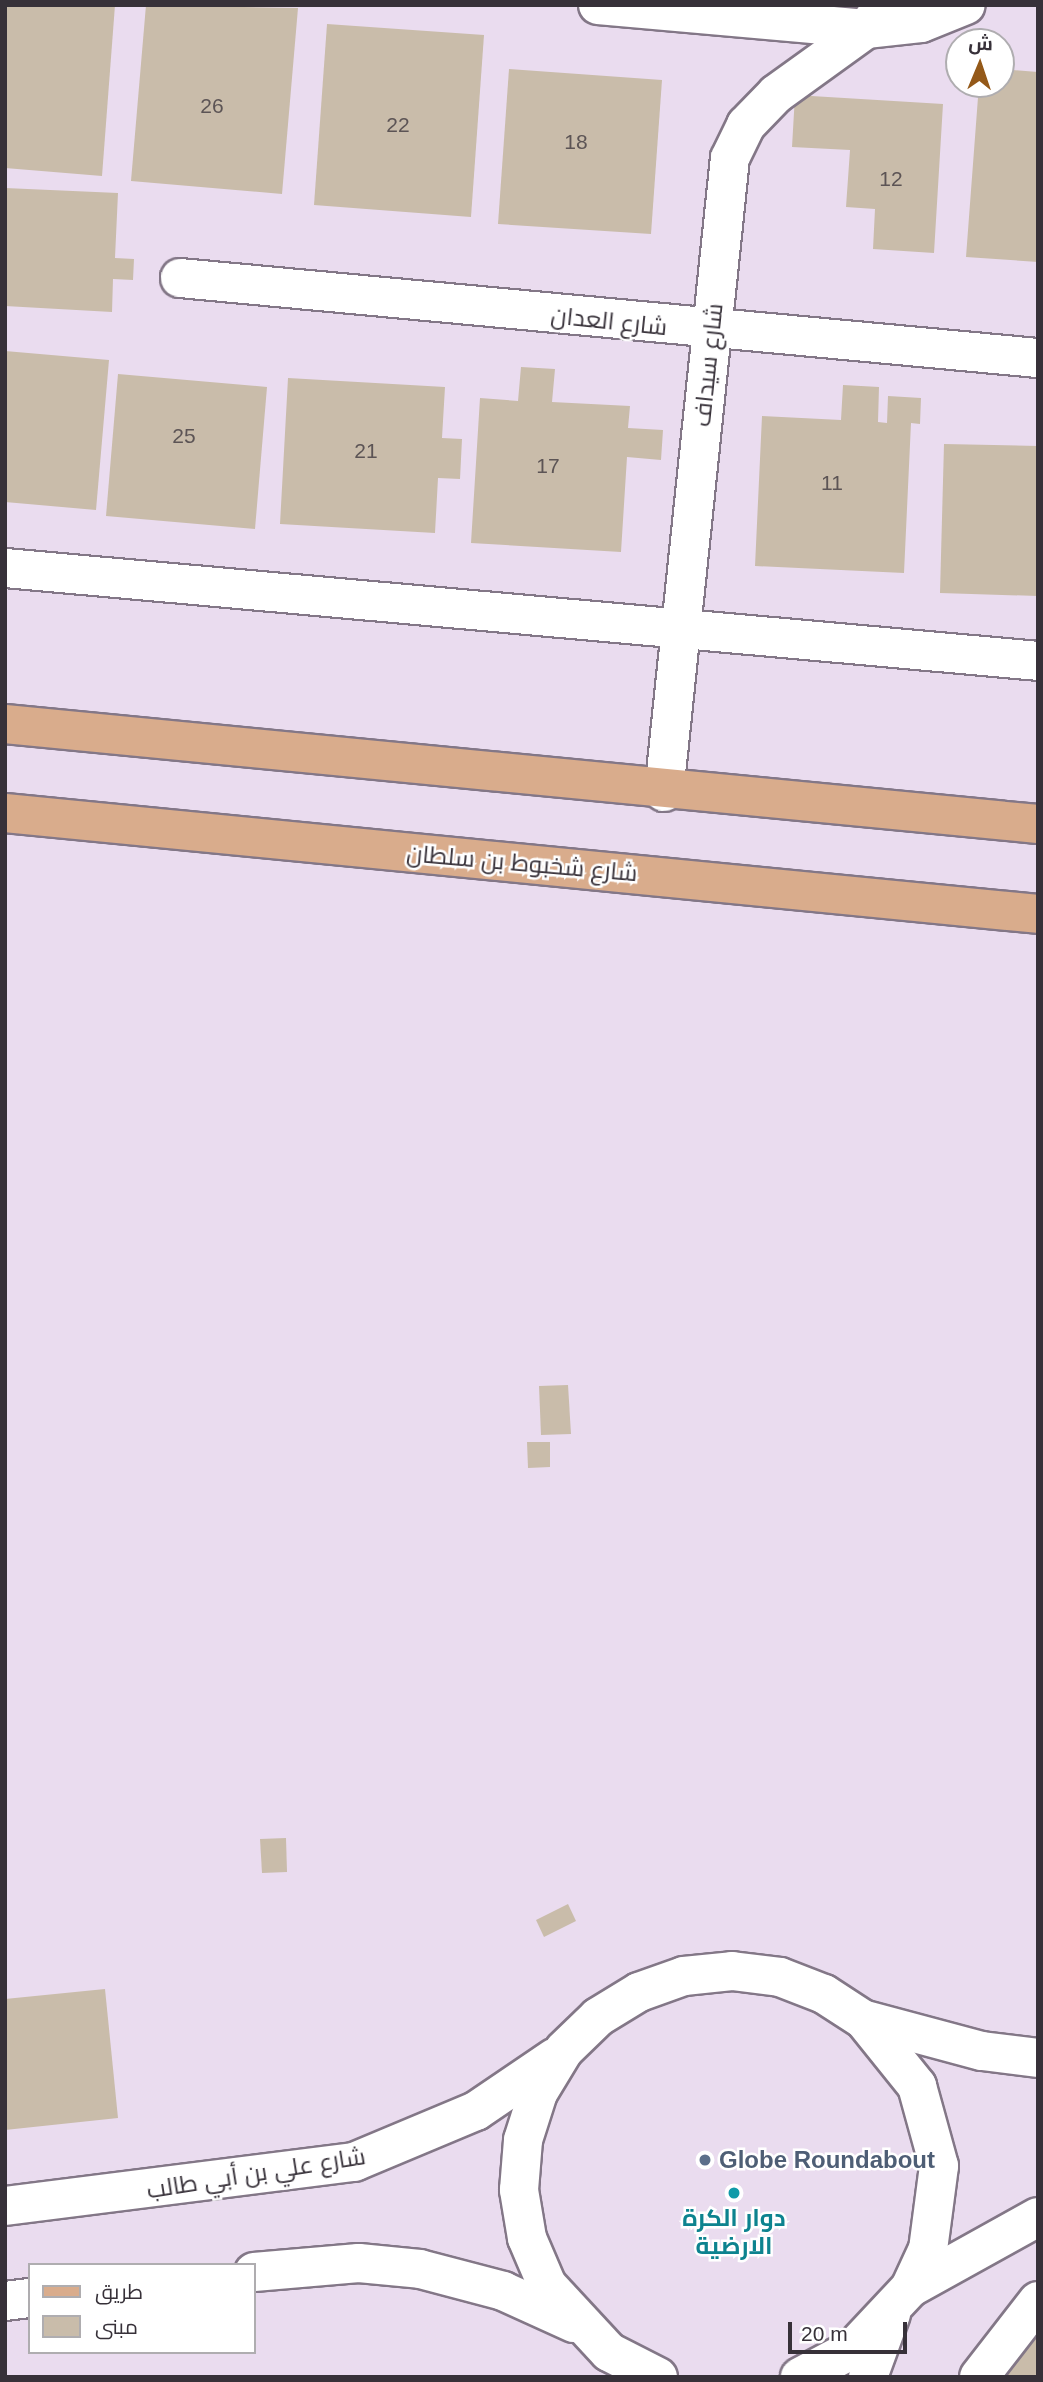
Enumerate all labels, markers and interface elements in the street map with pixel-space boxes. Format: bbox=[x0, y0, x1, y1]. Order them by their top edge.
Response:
north arrow bbox=[945, 28, 1015, 98]
text: ش bbox=[968, 33, 993, 54]
house number: 26 bbox=[200, 93, 224, 119]
house number: 22 bbox=[386, 112, 410, 138]
house number: 18 bbox=[564, 129, 588, 155]
house number: 12 bbox=[879, 166, 903, 192]
street label: شارع العدان bbox=[549, 301, 669, 341]
street label: شارع سيداف bbox=[687, 302, 729, 428]
house number: 25 bbox=[172, 423, 196, 449]
house number: 21 bbox=[354, 438, 378, 464]
house number: 17 bbox=[536, 453, 560, 479]
house number: 11 bbox=[821, 470, 843, 496]
street label: شارع شخبوط بن سلطان bbox=[405, 839, 639, 887]
street label: شارع علي بن أبي طالب bbox=[145, 2141, 367, 2205]
place label: Globe Roundabout bbox=[719, 2146, 935, 2174]
marker: Globe Roundabout bbox=[697, 2152, 713, 2168]
marker: دوار الكرة الارضية bbox=[726, 2185, 742, 2201]
place label: دوار الكرة الارضية bbox=[682, 2204, 786, 2260]
legend bbox=[28, 2263, 256, 2354]
text: طريق bbox=[95, 2280, 143, 2303]
scale bar bbox=[791, 2308, 910, 2352]
text: مبنى bbox=[95, 2315, 138, 2338]
text: 20 m bbox=[801, 2322, 848, 2345]

